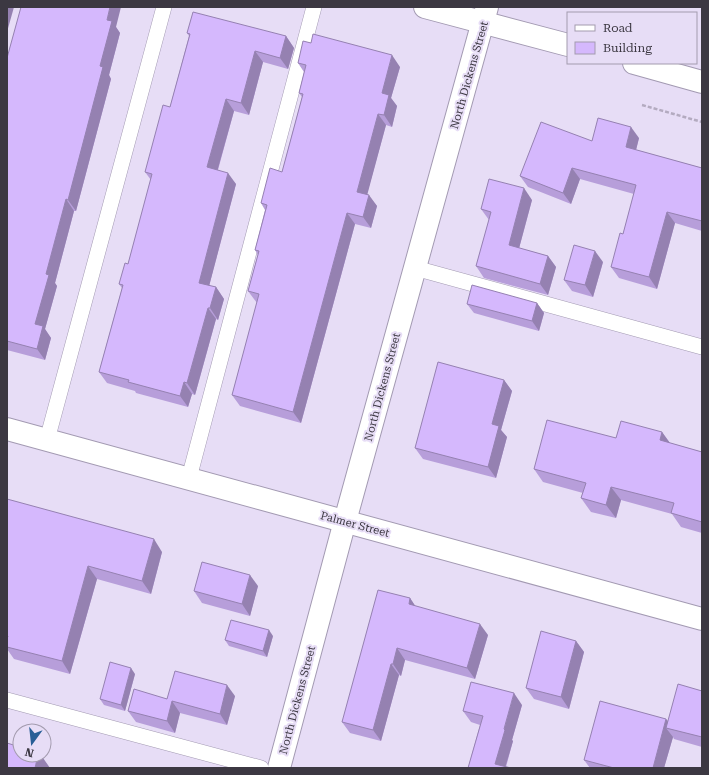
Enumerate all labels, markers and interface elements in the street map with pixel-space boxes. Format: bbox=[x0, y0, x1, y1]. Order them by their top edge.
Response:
legend bbox=[567, 12, 697, 64]
street label: North Dickens Street bbox=[448, 20, 491, 131]
text: Road bbox=[603, 21, 633, 35]
text: Building bbox=[603, 41, 652, 55]
street label: North Dickens Street bbox=[362, 332, 403, 443]
street label: Palmer Street bbox=[319, 509, 391, 540]
street label: North Dickens Street bbox=[277, 645, 318, 756]
north arrow bbox=[12, 723, 52, 763]
text: N bbox=[23, 745, 35, 760]

